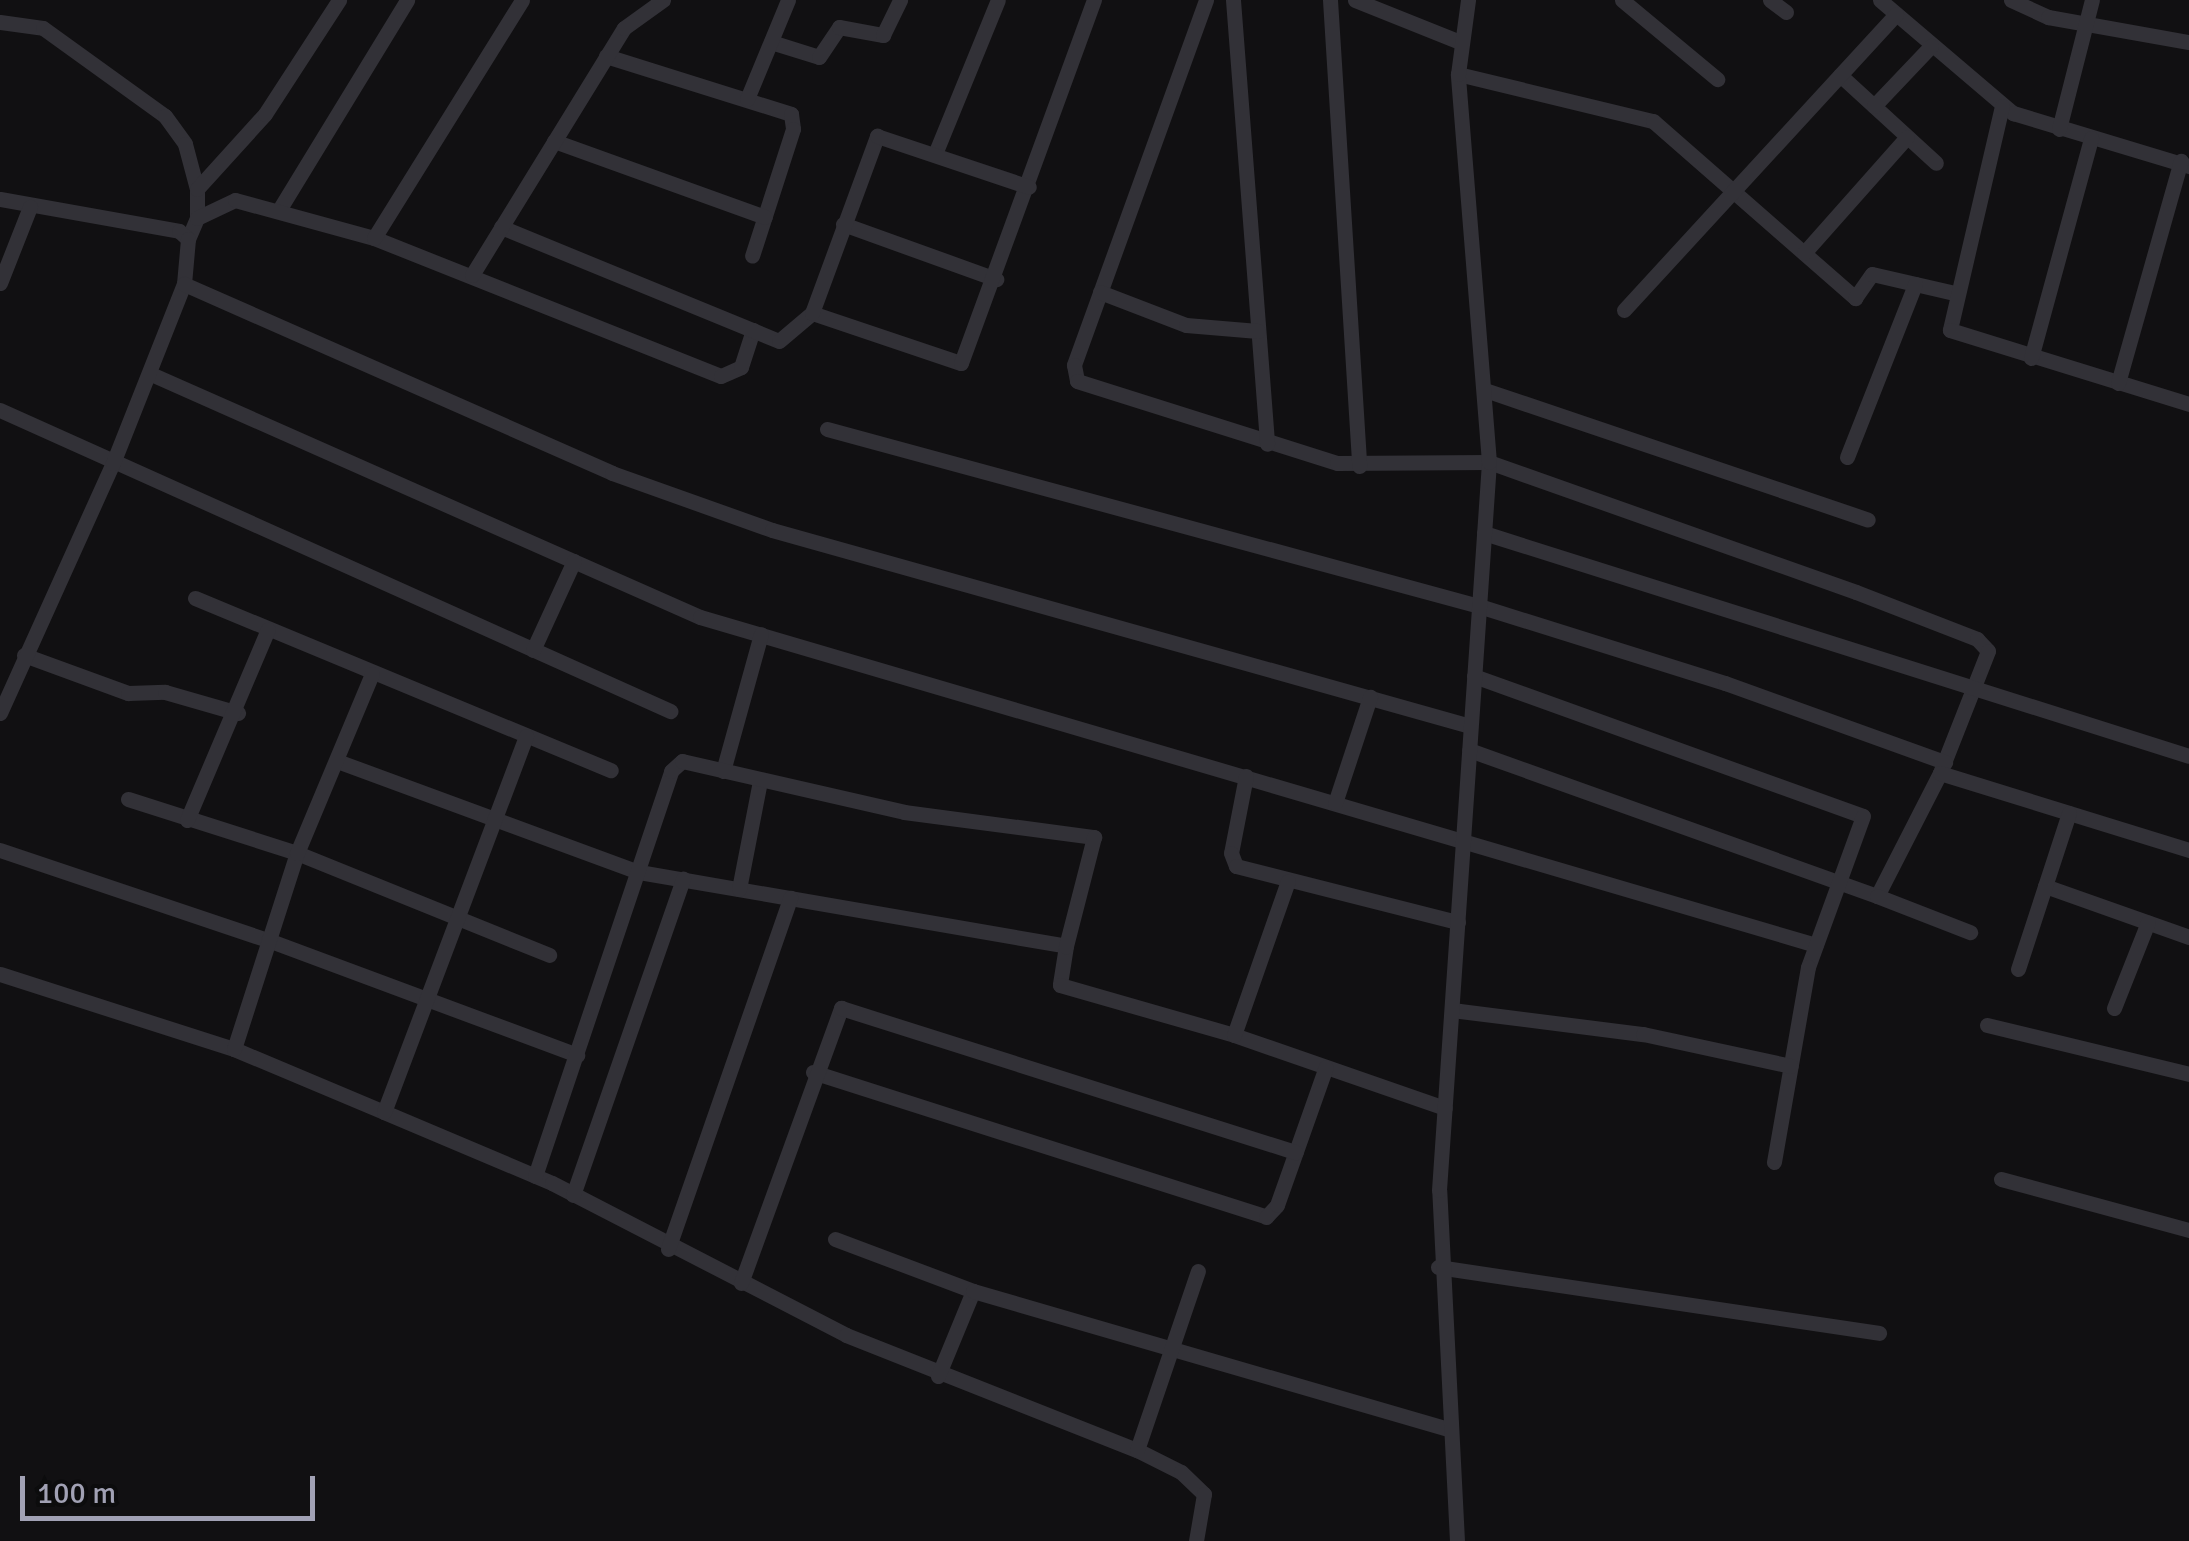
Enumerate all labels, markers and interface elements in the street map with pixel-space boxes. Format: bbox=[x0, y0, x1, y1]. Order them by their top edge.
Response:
scale bar bbox=[25, 1456, 320, 1518]
text: 100 m bbox=[37, 1475, 116, 1512]

